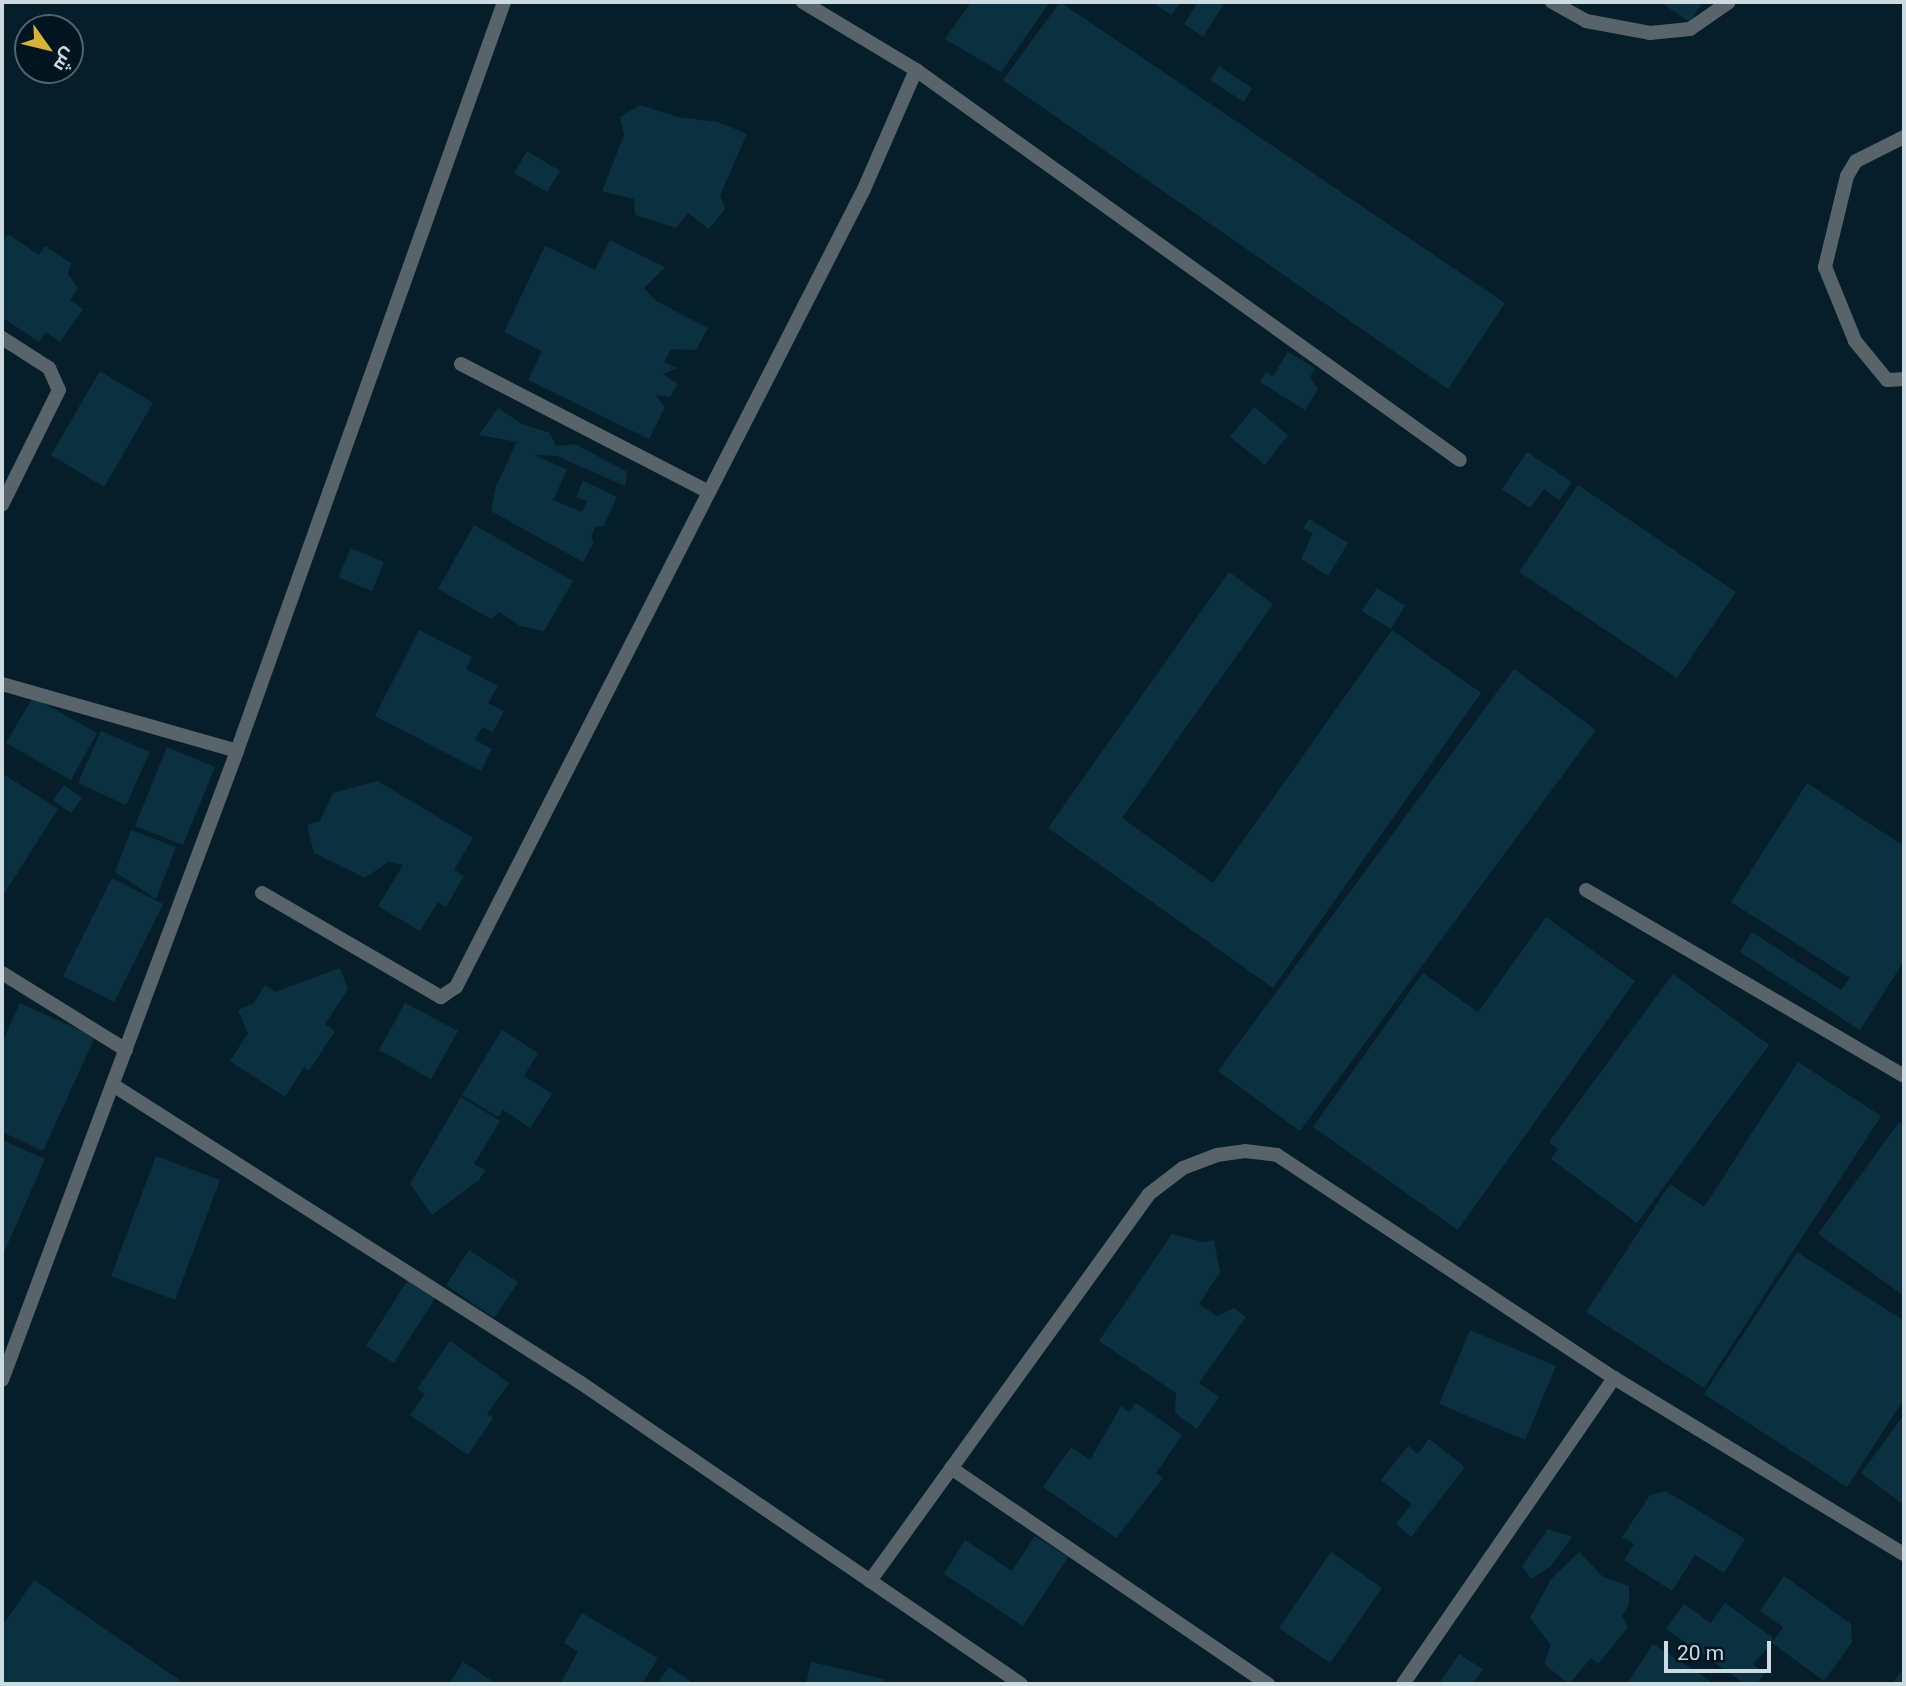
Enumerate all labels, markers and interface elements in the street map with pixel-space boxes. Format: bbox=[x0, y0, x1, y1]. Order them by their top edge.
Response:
north arrow bbox=[14, 14, 84, 84]
text: ش bbox=[49, 43, 82, 76]
scale bar bbox=[1668, 1626, 1775, 1670]
text: 20 m bbox=[1677, 1641, 1724, 1665]

